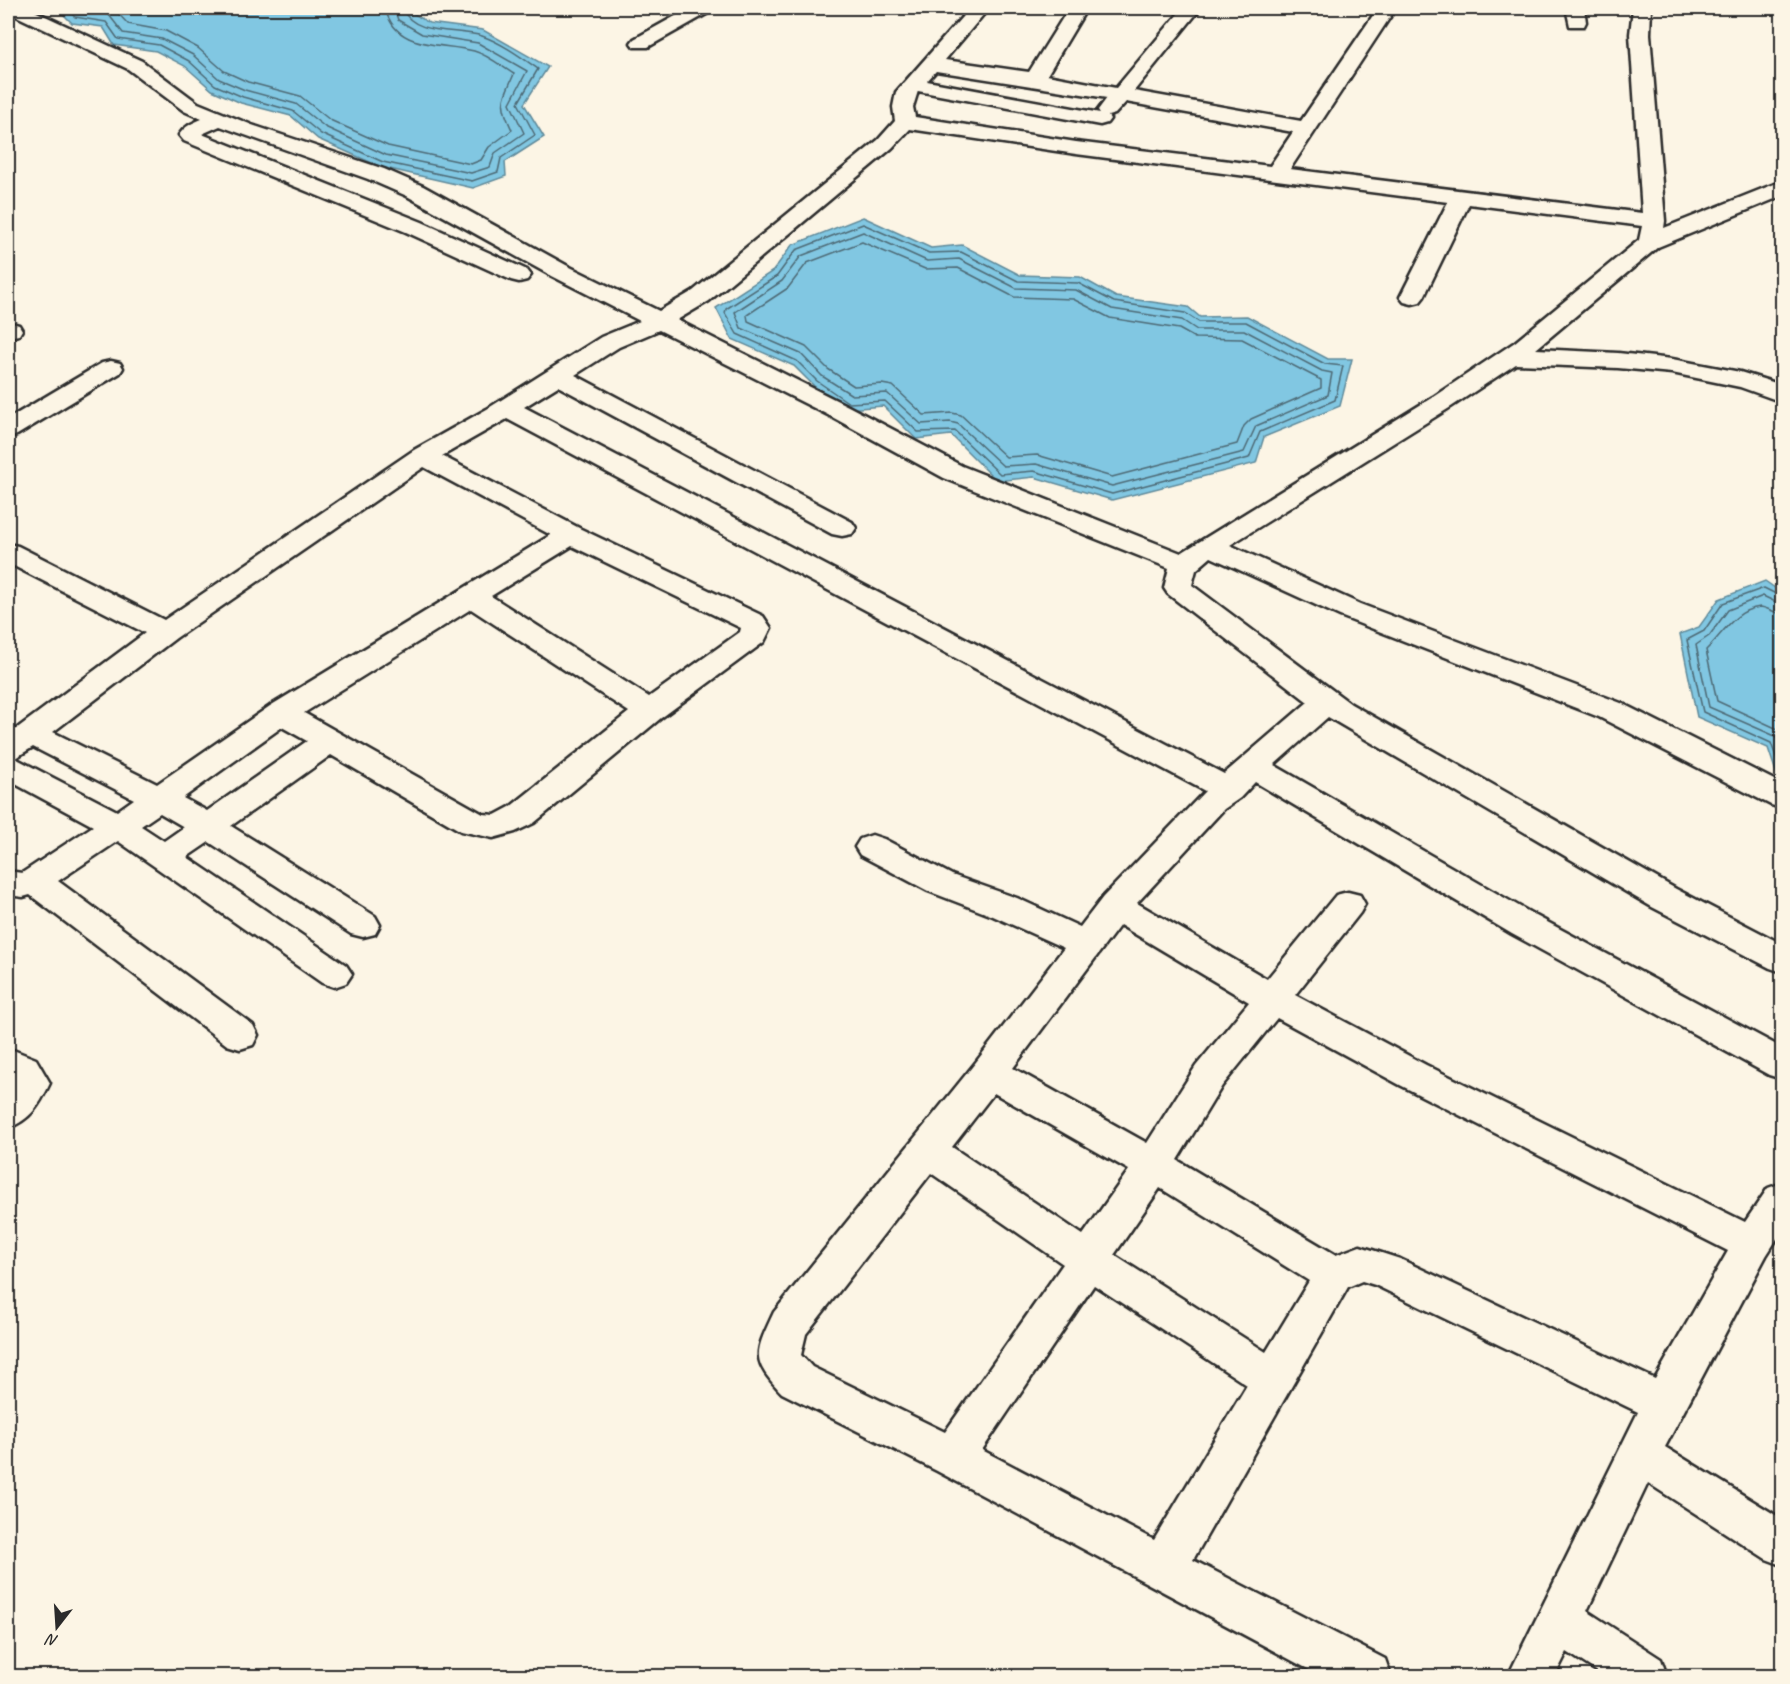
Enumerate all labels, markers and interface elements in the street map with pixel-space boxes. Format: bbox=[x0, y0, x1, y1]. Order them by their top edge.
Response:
north arrow bbox=[27, 1597, 87, 1657]
text: N bbox=[42, 1628, 61, 1651]

